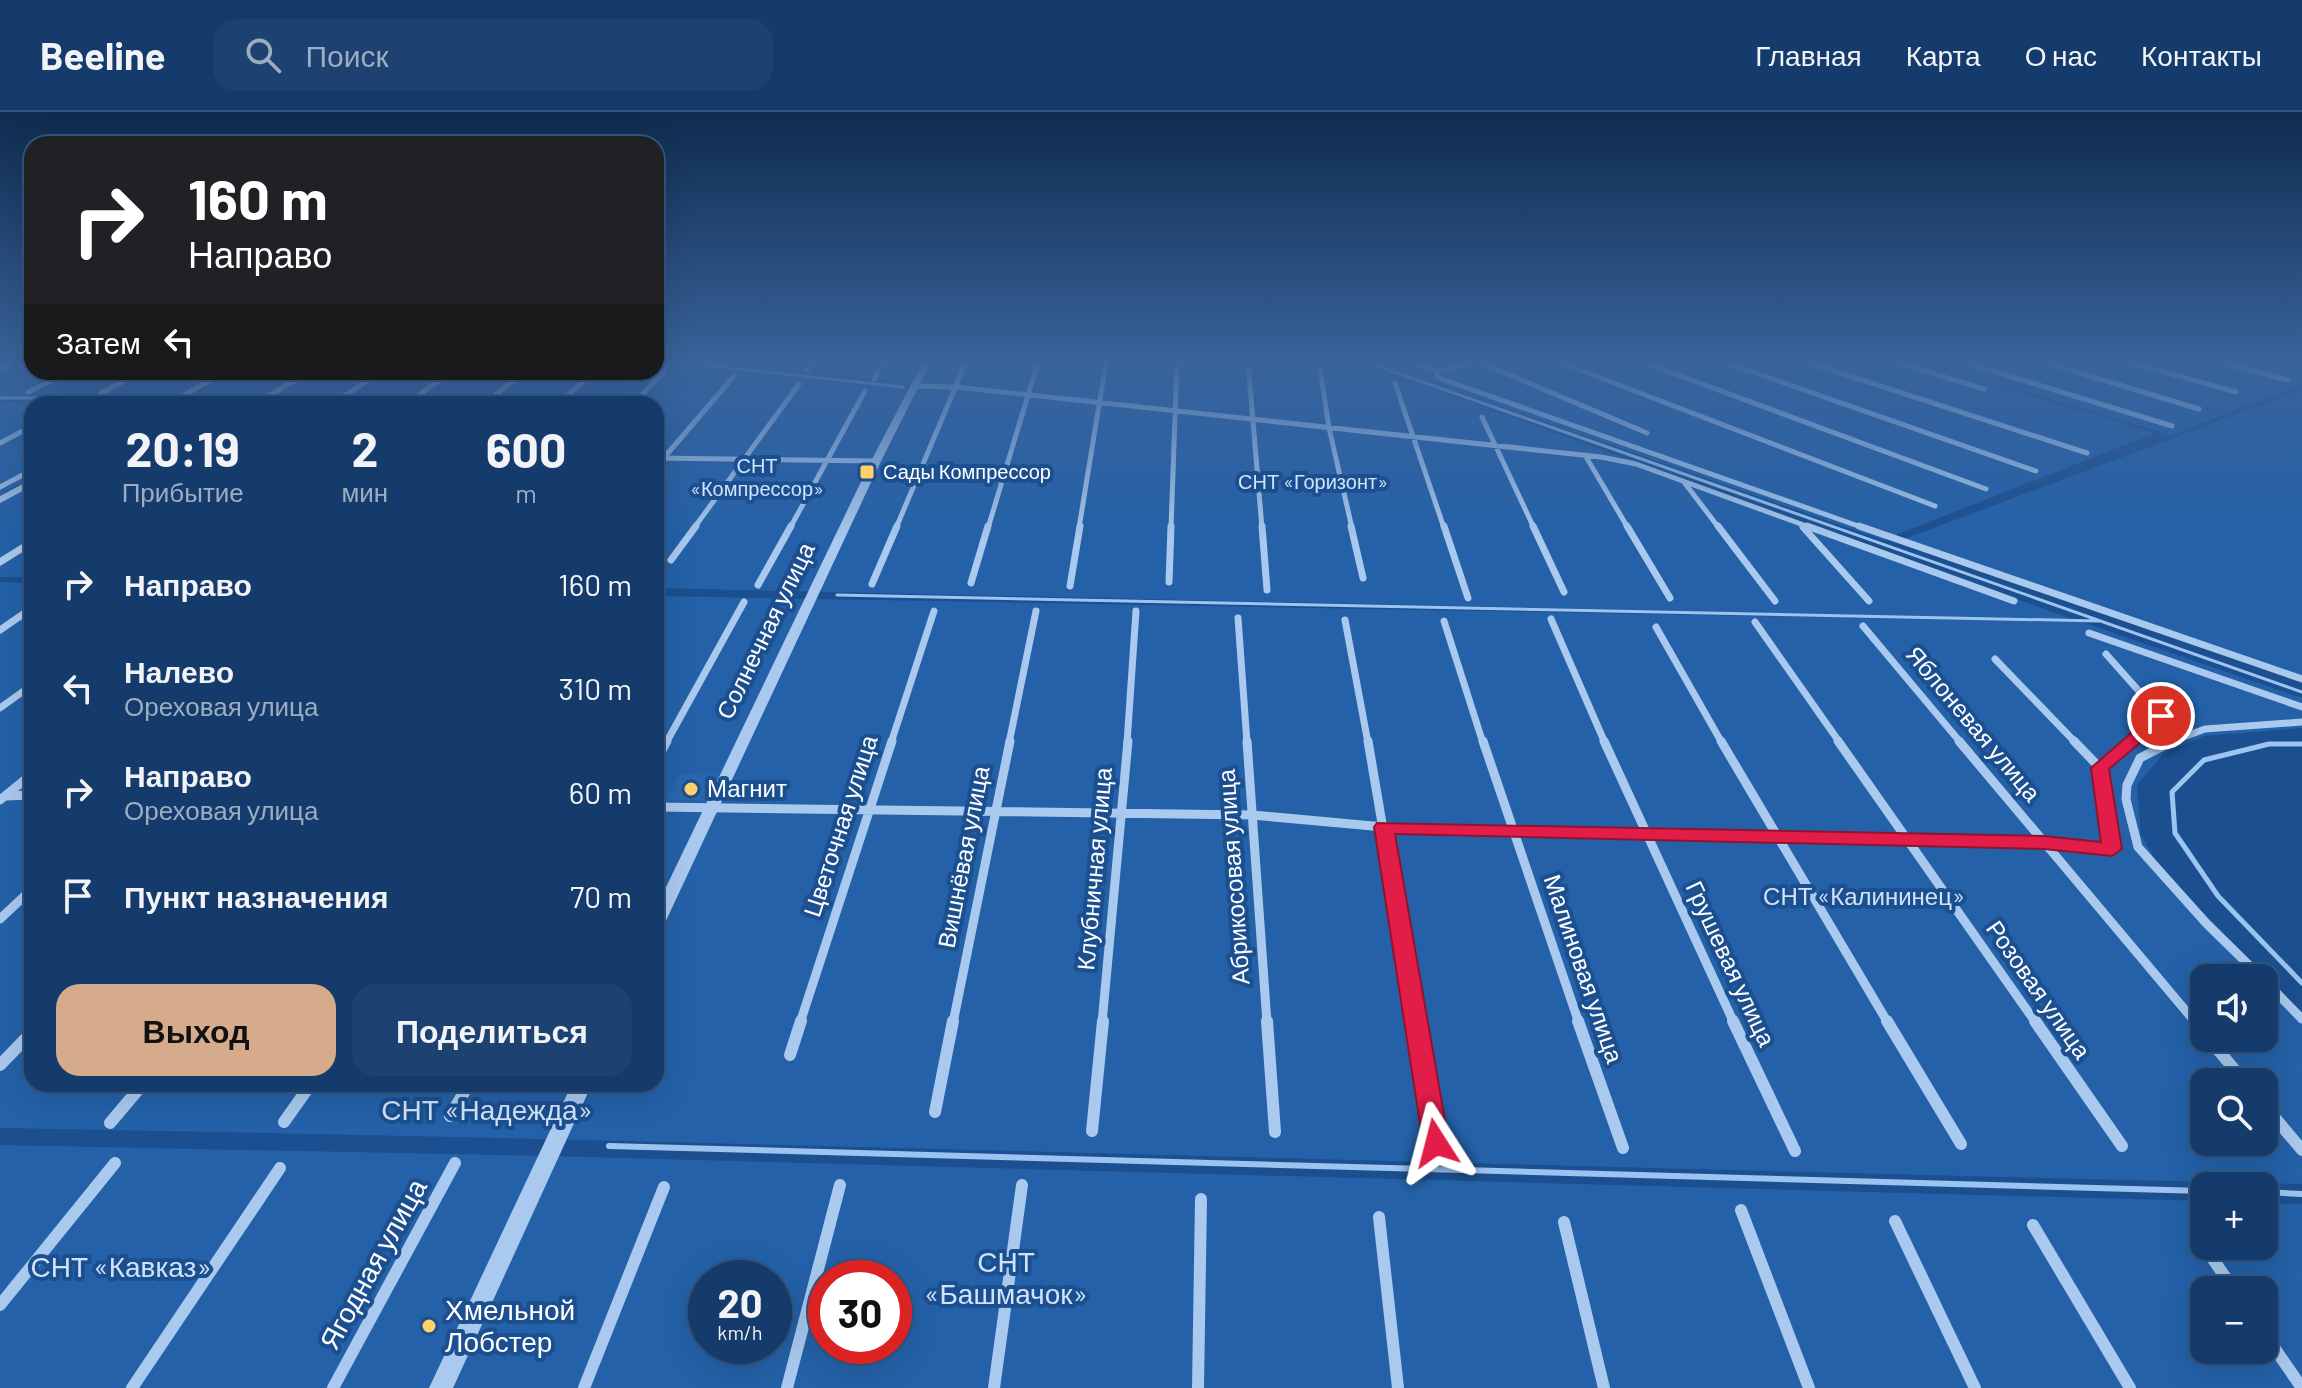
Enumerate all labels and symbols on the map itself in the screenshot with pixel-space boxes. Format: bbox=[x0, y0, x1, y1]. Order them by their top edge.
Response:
park label: СНТ «Компрессор» bbox=[690, 453, 824, 500]
place label: Сады Компрессор bbox=[883, 459, 1051, 483]
marker: Сады Компрессор bbox=[858, 463, 876, 481]
park label: СНТ «Горизонт» bbox=[1238, 469, 1388, 493]
street label: Солнечная улица bbox=[709, 537, 820, 723]
street label: Яблоневая улица bbox=[1901, 639, 2048, 807]
pin bbox=[2127, 682, 2195, 750]
street label: Цветочная улица bbox=[797, 730, 883, 920]
street label: Вишнёвая улица bbox=[931, 763, 995, 950]
street label: Клубничная улица bbox=[1070, 766, 1117, 972]
street label: Абрикосовая улица bbox=[1210, 768, 1254, 986]
place label: Магнит bbox=[707, 773, 787, 802]
marker: Магнит bbox=[682, 780, 700, 798]
street label: Малиновая улица bbox=[1539, 871, 1630, 1067]
street label: Грушевая улица bbox=[1680, 876, 1783, 1051]
park label: СНТ «Калининец» bbox=[1763, 881, 1965, 910]
street label: Розовая улица bbox=[1981, 915, 2098, 1064]
park label: СНТ «Надежда» bbox=[381, 1092, 593, 1126]
position arrow bbox=[1394, 1101, 1478, 1185]
street label: Ягодная улица bbox=[311, 1172, 433, 1355]
park label: СНТ «Башмачок» bbox=[924, 1244, 1088, 1310]
park label: СНТ «Кавказ» bbox=[30, 1249, 212, 1283]
speed limit sign: 30 bbox=[808, 1260, 912, 1364]
place label: Хмельной Лобстер bbox=[445, 1292, 575, 1358]
marker: Хмельной Лобстер bbox=[420, 1317, 438, 1335]

